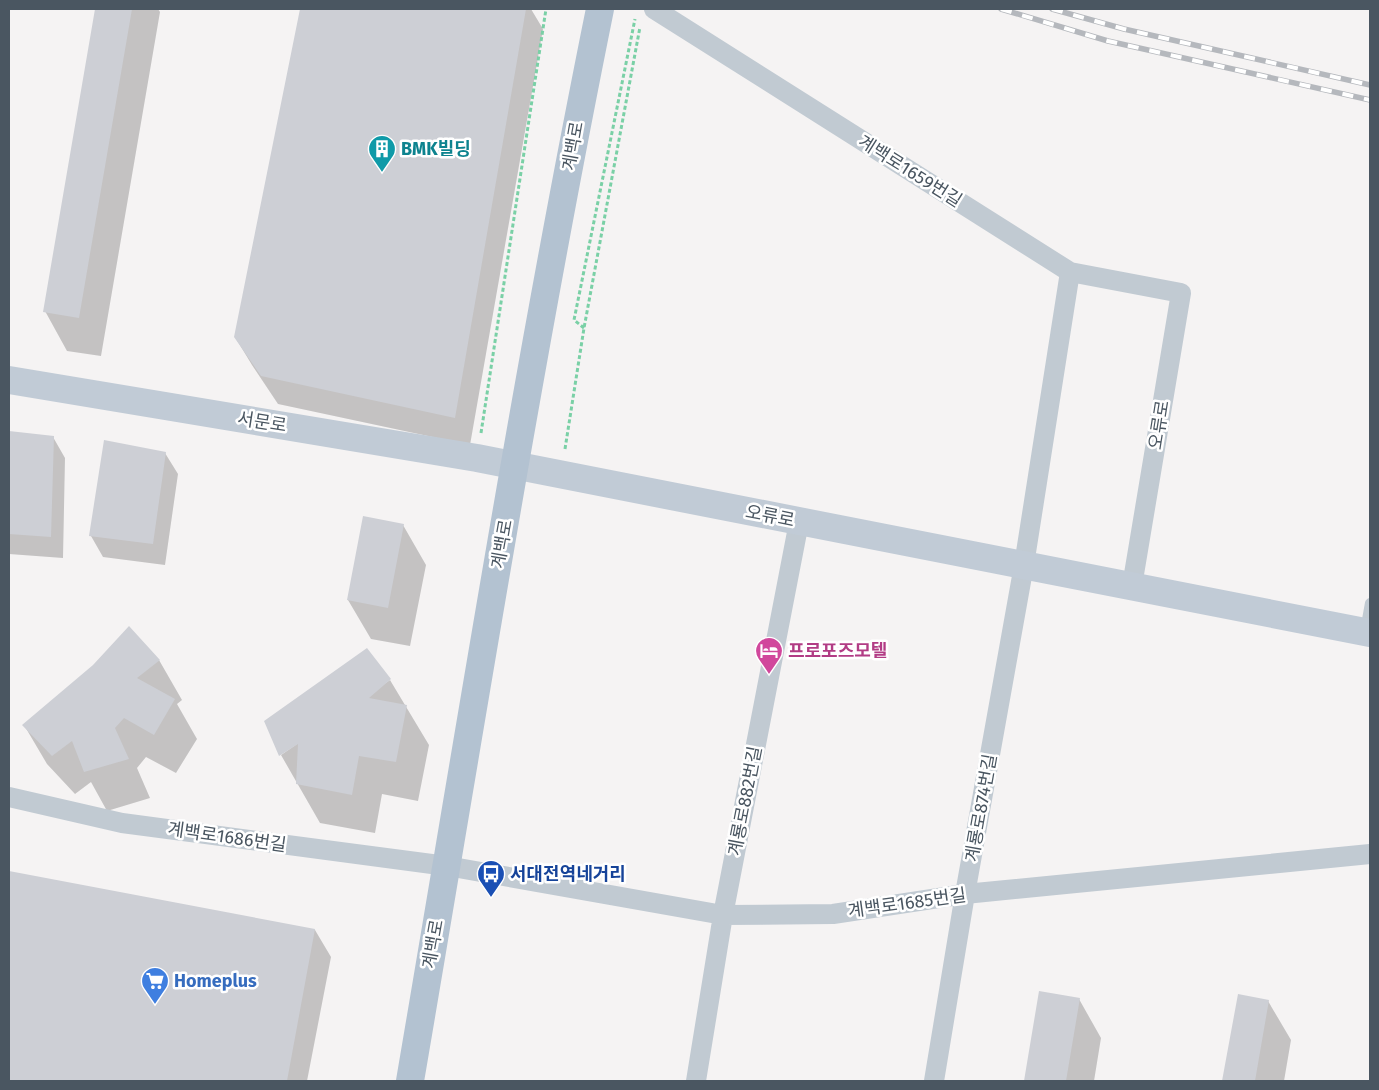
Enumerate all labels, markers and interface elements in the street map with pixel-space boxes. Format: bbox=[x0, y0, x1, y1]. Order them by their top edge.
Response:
street label: 계백로 bbox=[558, 120, 588, 172]
street label: 계백로1659번길 bbox=[854, 130, 966, 212]
building icon: BMK빌딩 bbox=[367, 134, 397, 173]
place label: BMK빌딩 bbox=[401, 138, 471, 160]
street label: 오류로 bbox=[1144, 399, 1174, 451]
street label: 서문로 bbox=[236, 407, 288, 437]
street label: 오류로 bbox=[744, 500, 796, 532]
street label: 계백로 bbox=[487, 518, 517, 570]
hotel icon: 프로포즈모텔 bbox=[754, 636, 784, 675]
place label: 프로포즈모텔 bbox=[788, 640, 887, 662]
street label: 계룡로882번길 bbox=[724, 744, 766, 858]
street label: 계룡로874번길 bbox=[961, 752, 1001, 864]
street label: 계백로1686번길 bbox=[166, 818, 288, 856]
bus stop icon: 서대전역네거리 bbox=[476, 859, 506, 898]
place label: 서대전역네거리 bbox=[510, 863, 626, 885]
street label: 계백로1685번길 bbox=[846, 884, 968, 922]
street label: 계백로 bbox=[418, 918, 448, 970]
supermarket icon: Homeplus bbox=[140, 966, 170, 1005]
place label: Homeplus bbox=[174, 970, 257, 992]

